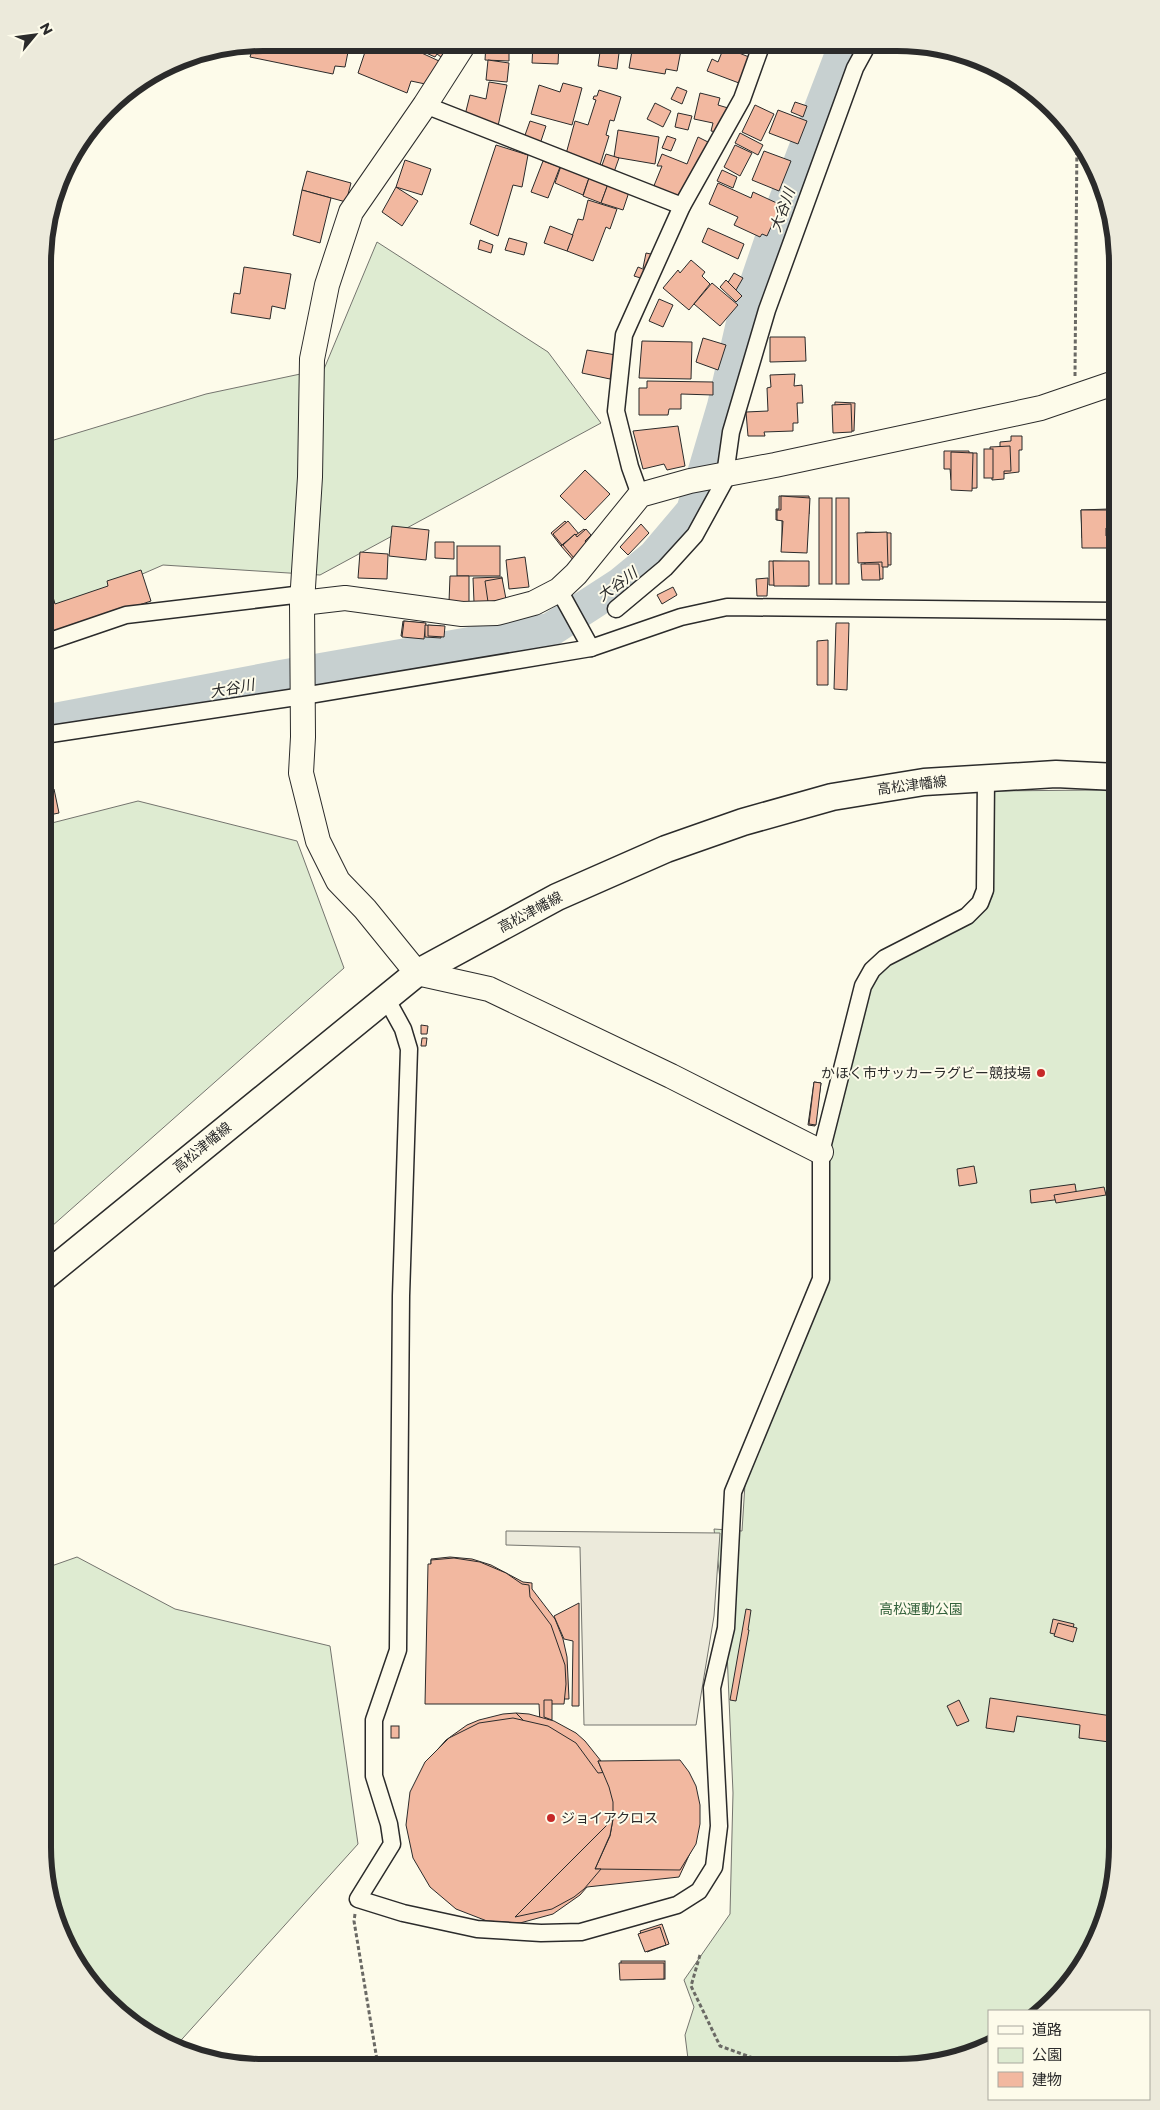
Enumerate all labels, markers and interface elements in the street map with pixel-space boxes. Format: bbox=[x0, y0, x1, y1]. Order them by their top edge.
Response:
north arrow bbox=[10, 10, 60, 60]
text: N bbox=[36, 19, 57, 38]
water label: 大谷川 bbox=[765, 184, 799, 234]
water label: 大谷川 bbox=[593, 562, 642, 605]
water label: 大谷川 bbox=[208, 674, 258, 701]
street label: 高松津幡線 bbox=[876, 772, 948, 798]
street label: 高松津幡線 bbox=[495, 888, 565, 936]
place label: かほく市サッカーラグビー競技場 bbox=[821, 1064, 1031, 1082]
marker: かほく市サッカーラグビー競技場 bbox=[1035, 1067, 1047, 1079]
street label: 高松津幡線 bbox=[169, 1118, 235, 1176]
park label: 高松運動公園 bbox=[879, 1600, 963, 1618]
place label: ジョイアクロス bbox=[561, 1809, 658, 1827]
marker: ジョイアクロス bbox=[545, 1812, 557, 1824]
legend bbox=[988, 2010, 1150, 2100]
text: 道路 bbox=[1032, 2020, 1062, 2039]
text: 公園 bbox=[1032, 2045, 1062, 2064]
text: 建物 bbox=[1032, 2070, 1062, 2089]

